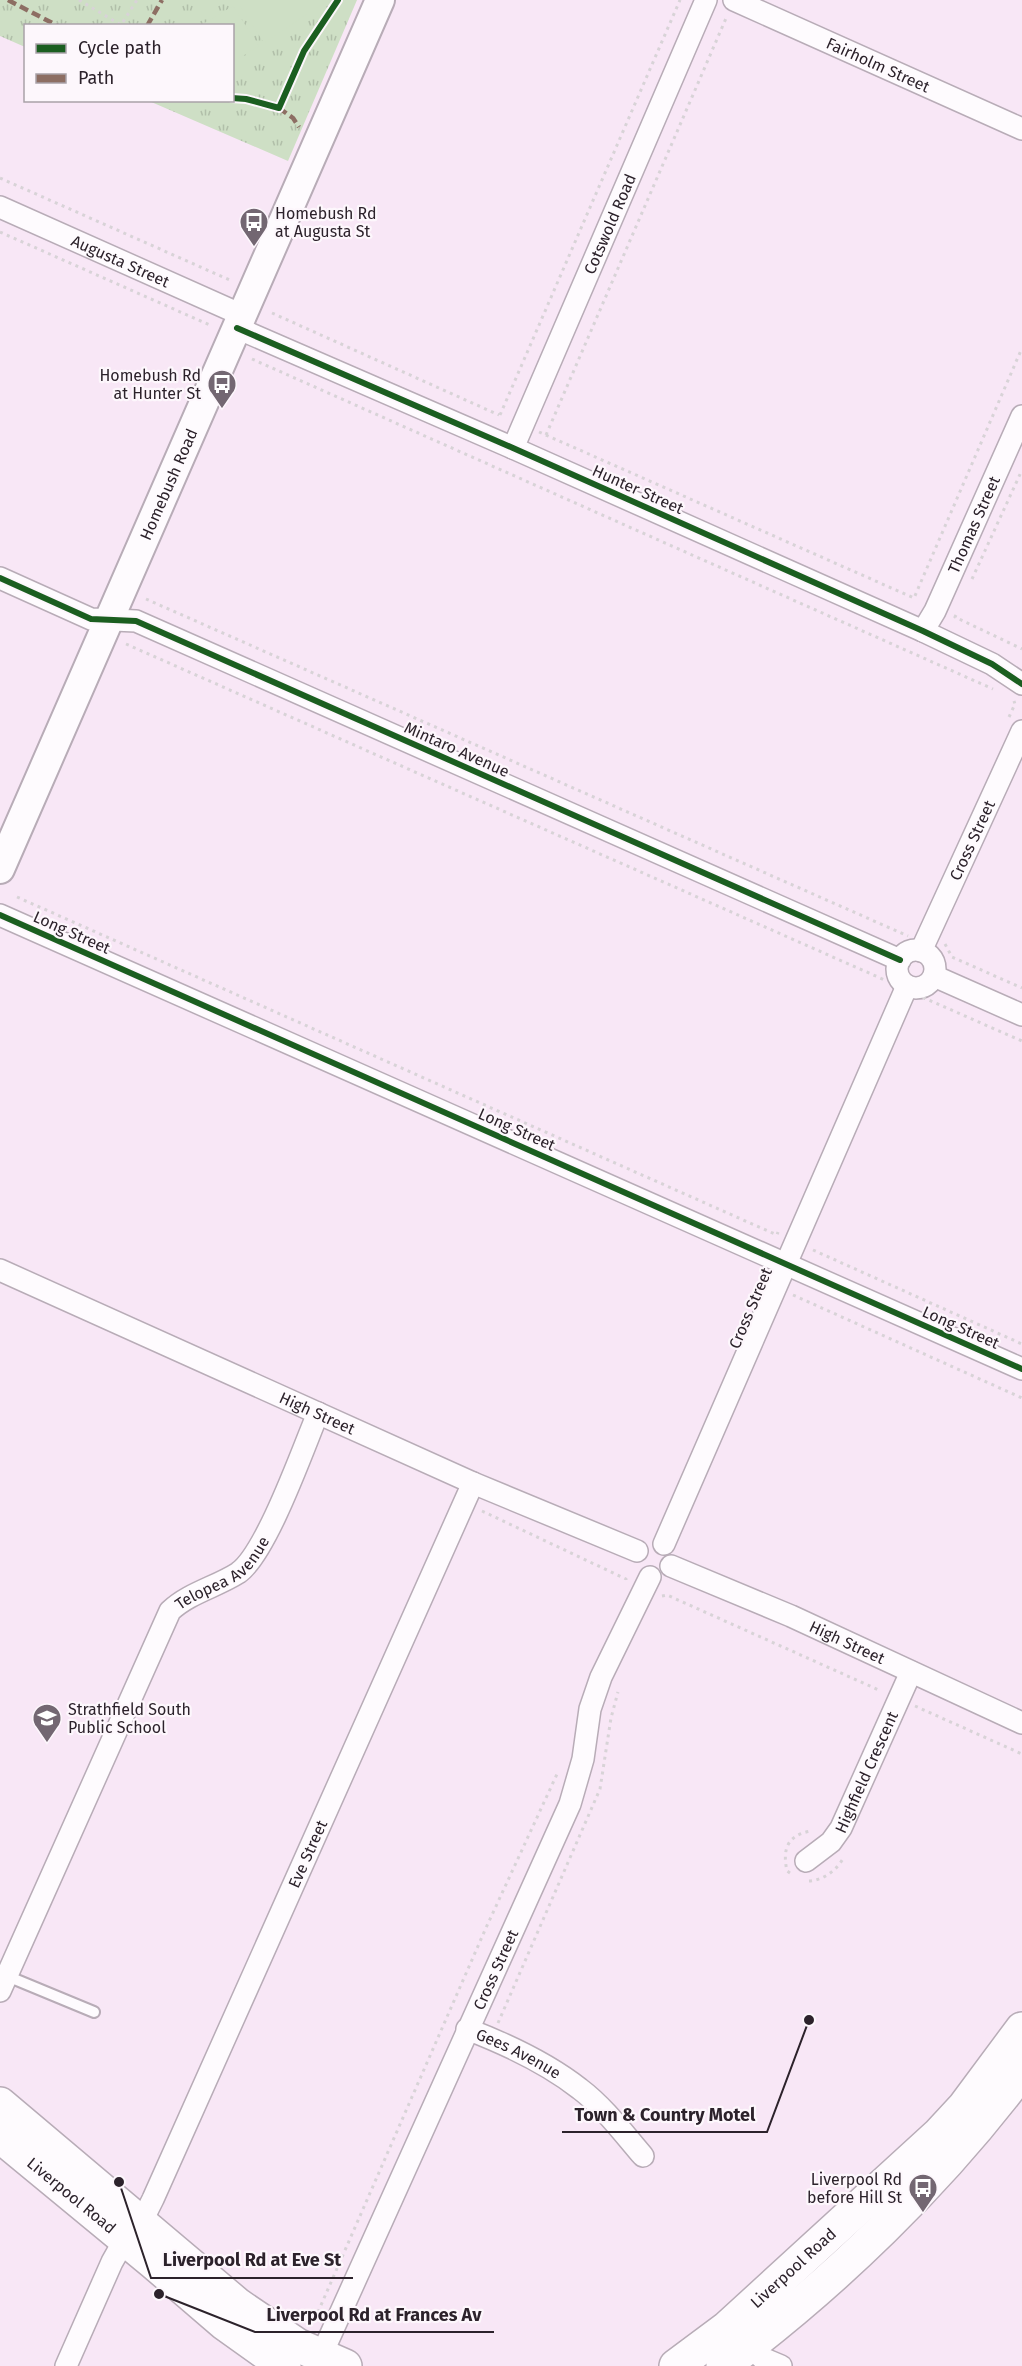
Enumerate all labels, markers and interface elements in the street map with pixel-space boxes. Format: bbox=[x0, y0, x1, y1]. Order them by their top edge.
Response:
legend bbox=[24, 24, 234, 102]
street label: Fairholm Street bbox=[823, 34, 933, 97]
text: Cycle path bbox=[78, 37, 162, 59]
text: Path bbox=[78, 67, 114, 89]
street label: Cotswold Road bbox=[580, 171, 640, 277]
place label: Homebush Rd at Augusta St bbox=[275, 204, 377, 241]
bus stop icon: Homebush Rd at Augusta St bbox=[238, 206, 270, 248]
street label: Augusta Street bbox=[68, 231, 173, 292]
place label: Homebush Rd at Hunter St bbox=[99, 366, 201, 403]
bus stop icon: Homebush Rd at Hunter St bbox=[206, 368, 238, 410]
street label: Homebush Road bbox=[136, 426, 201, 543]
street label: Hunter Street bbox=[589, 461, 686, 518]
street label: Thomas Street bbox=[944, 473, 1004, 576]
street label: Mintaro Avenue bbox=[401, 718, 512, 781]
street label: Cross Street bbox=[946, 797, 999, 884]
street label: Long Street bbox=[30, 907, 113, 958]
street label: Long Street bbox=[475, 1104, 558, 1155]
street label: Cross Street bbox=[725, 1265, 776, 1352]
street label: Long Street bbox=[919, 1302, 1002, 1353]
street label: High Street bbox=[276, 1388, 358, 1439]
street label: Telopea Avenue bbox=[171, 1533, 273, 1614]
street label: High Street bbox=[806, 1617, 888, 1668]
place label: Strathfield South Public School bbox=[68, 1700, 191, 1737]
school or university icon: Strathfield South Public School bbox=[31, 1702, 63, 1744]
street label: Highfield Crescent bbox=[831, 1708, 902, 1836]
street label: Eve Street bbox=[284, 1817, 331, 1891]
street label: Cross Street bbox=[469, 1926, 522, 2013]
street label: Gees Avenue bbox=[473, 2025, 564, 2083]
callout: Town & Country Motel bbox=[562, 2096, 767, 2132]
text: Town & Country Motel bbox=[575, 2104, 756, 2126]
street label: Liverpool Road bbox=[23, 2153, 120, 2238]
place label: Liverpool Rd before Hill St bbox=[807, 2170, 902, 2207]
bus stop icon: Liverpool Rd before Hill St bbox=[907, 2172, 939, 2214]
street label: Liverpool Road bbox=[747, 2224, 840, 2312]
callout: Liverpool Rd at Eve St bbox=[151, 2242, 353, 2278]
text: Liverpool Rd at Eve St bbox=[163, 2249, 342, 2271]
callout: Liverpool Rd at Frances Av bbox=[255, 2296, 494, 2332]
text: Liverpool Rd at Frances Av bbox=[267, 2304, 482, 2326]

